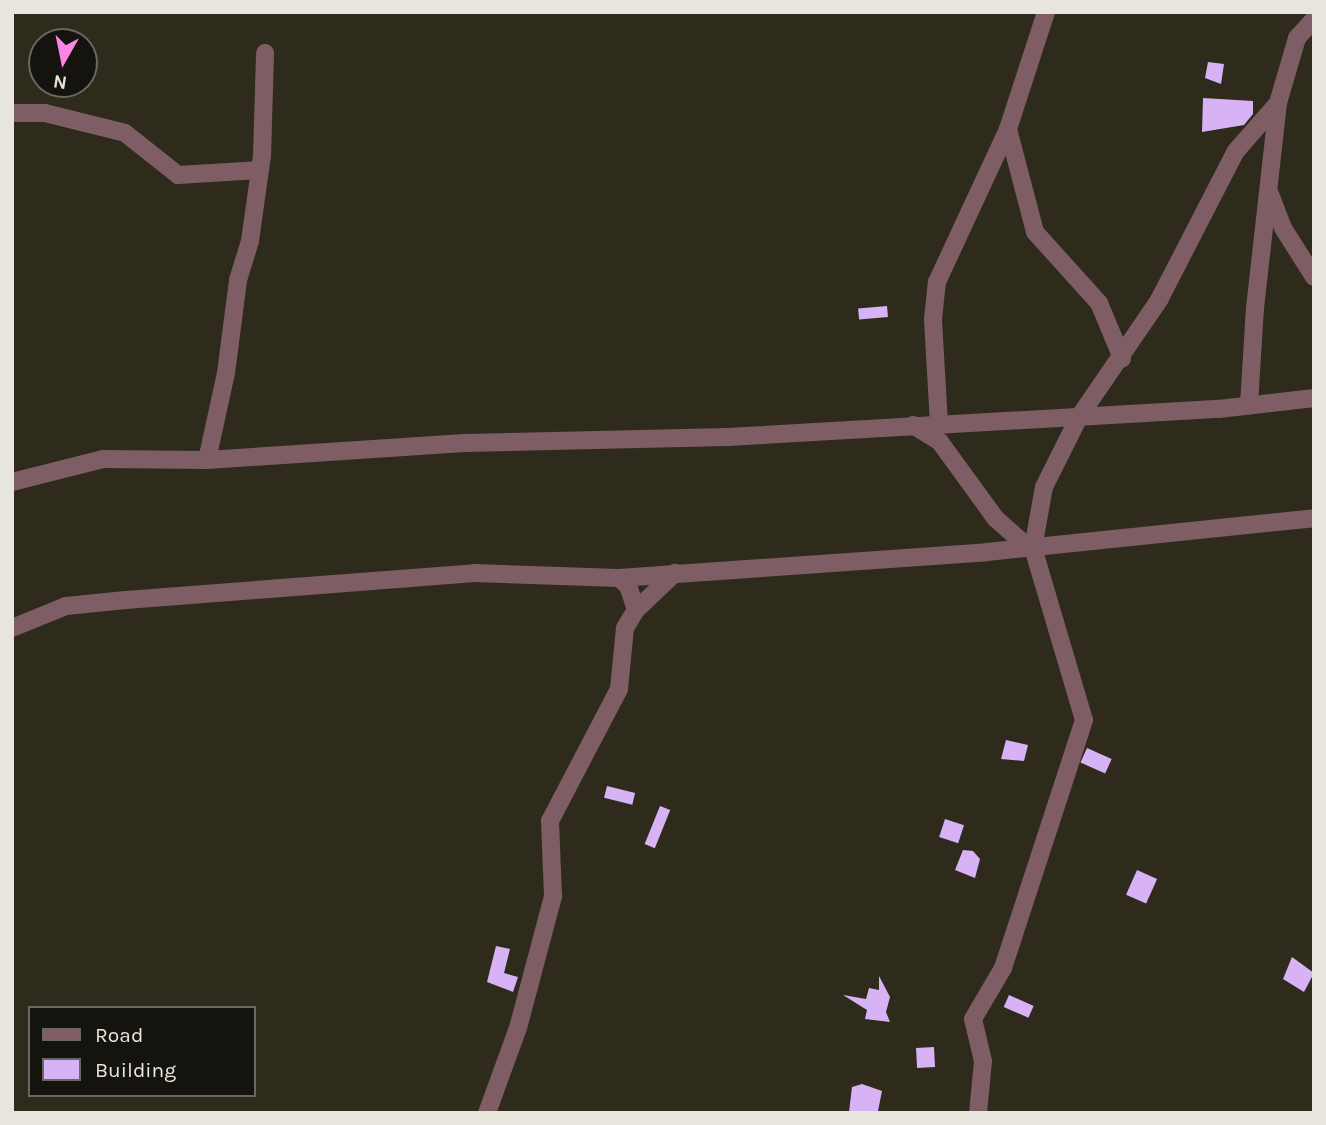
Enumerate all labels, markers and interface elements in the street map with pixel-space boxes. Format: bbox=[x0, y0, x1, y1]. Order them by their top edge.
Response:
north arrow bbox=[28, 28, 98, 98]
text: N bbox=[52, 70, 68, 94]
legend bbox=[28, 1006, 256, 1097]
text: Road bbox=[95, 1023, 143, 1047]
text: Building bbox=[95, 1058, 176, 1082]

